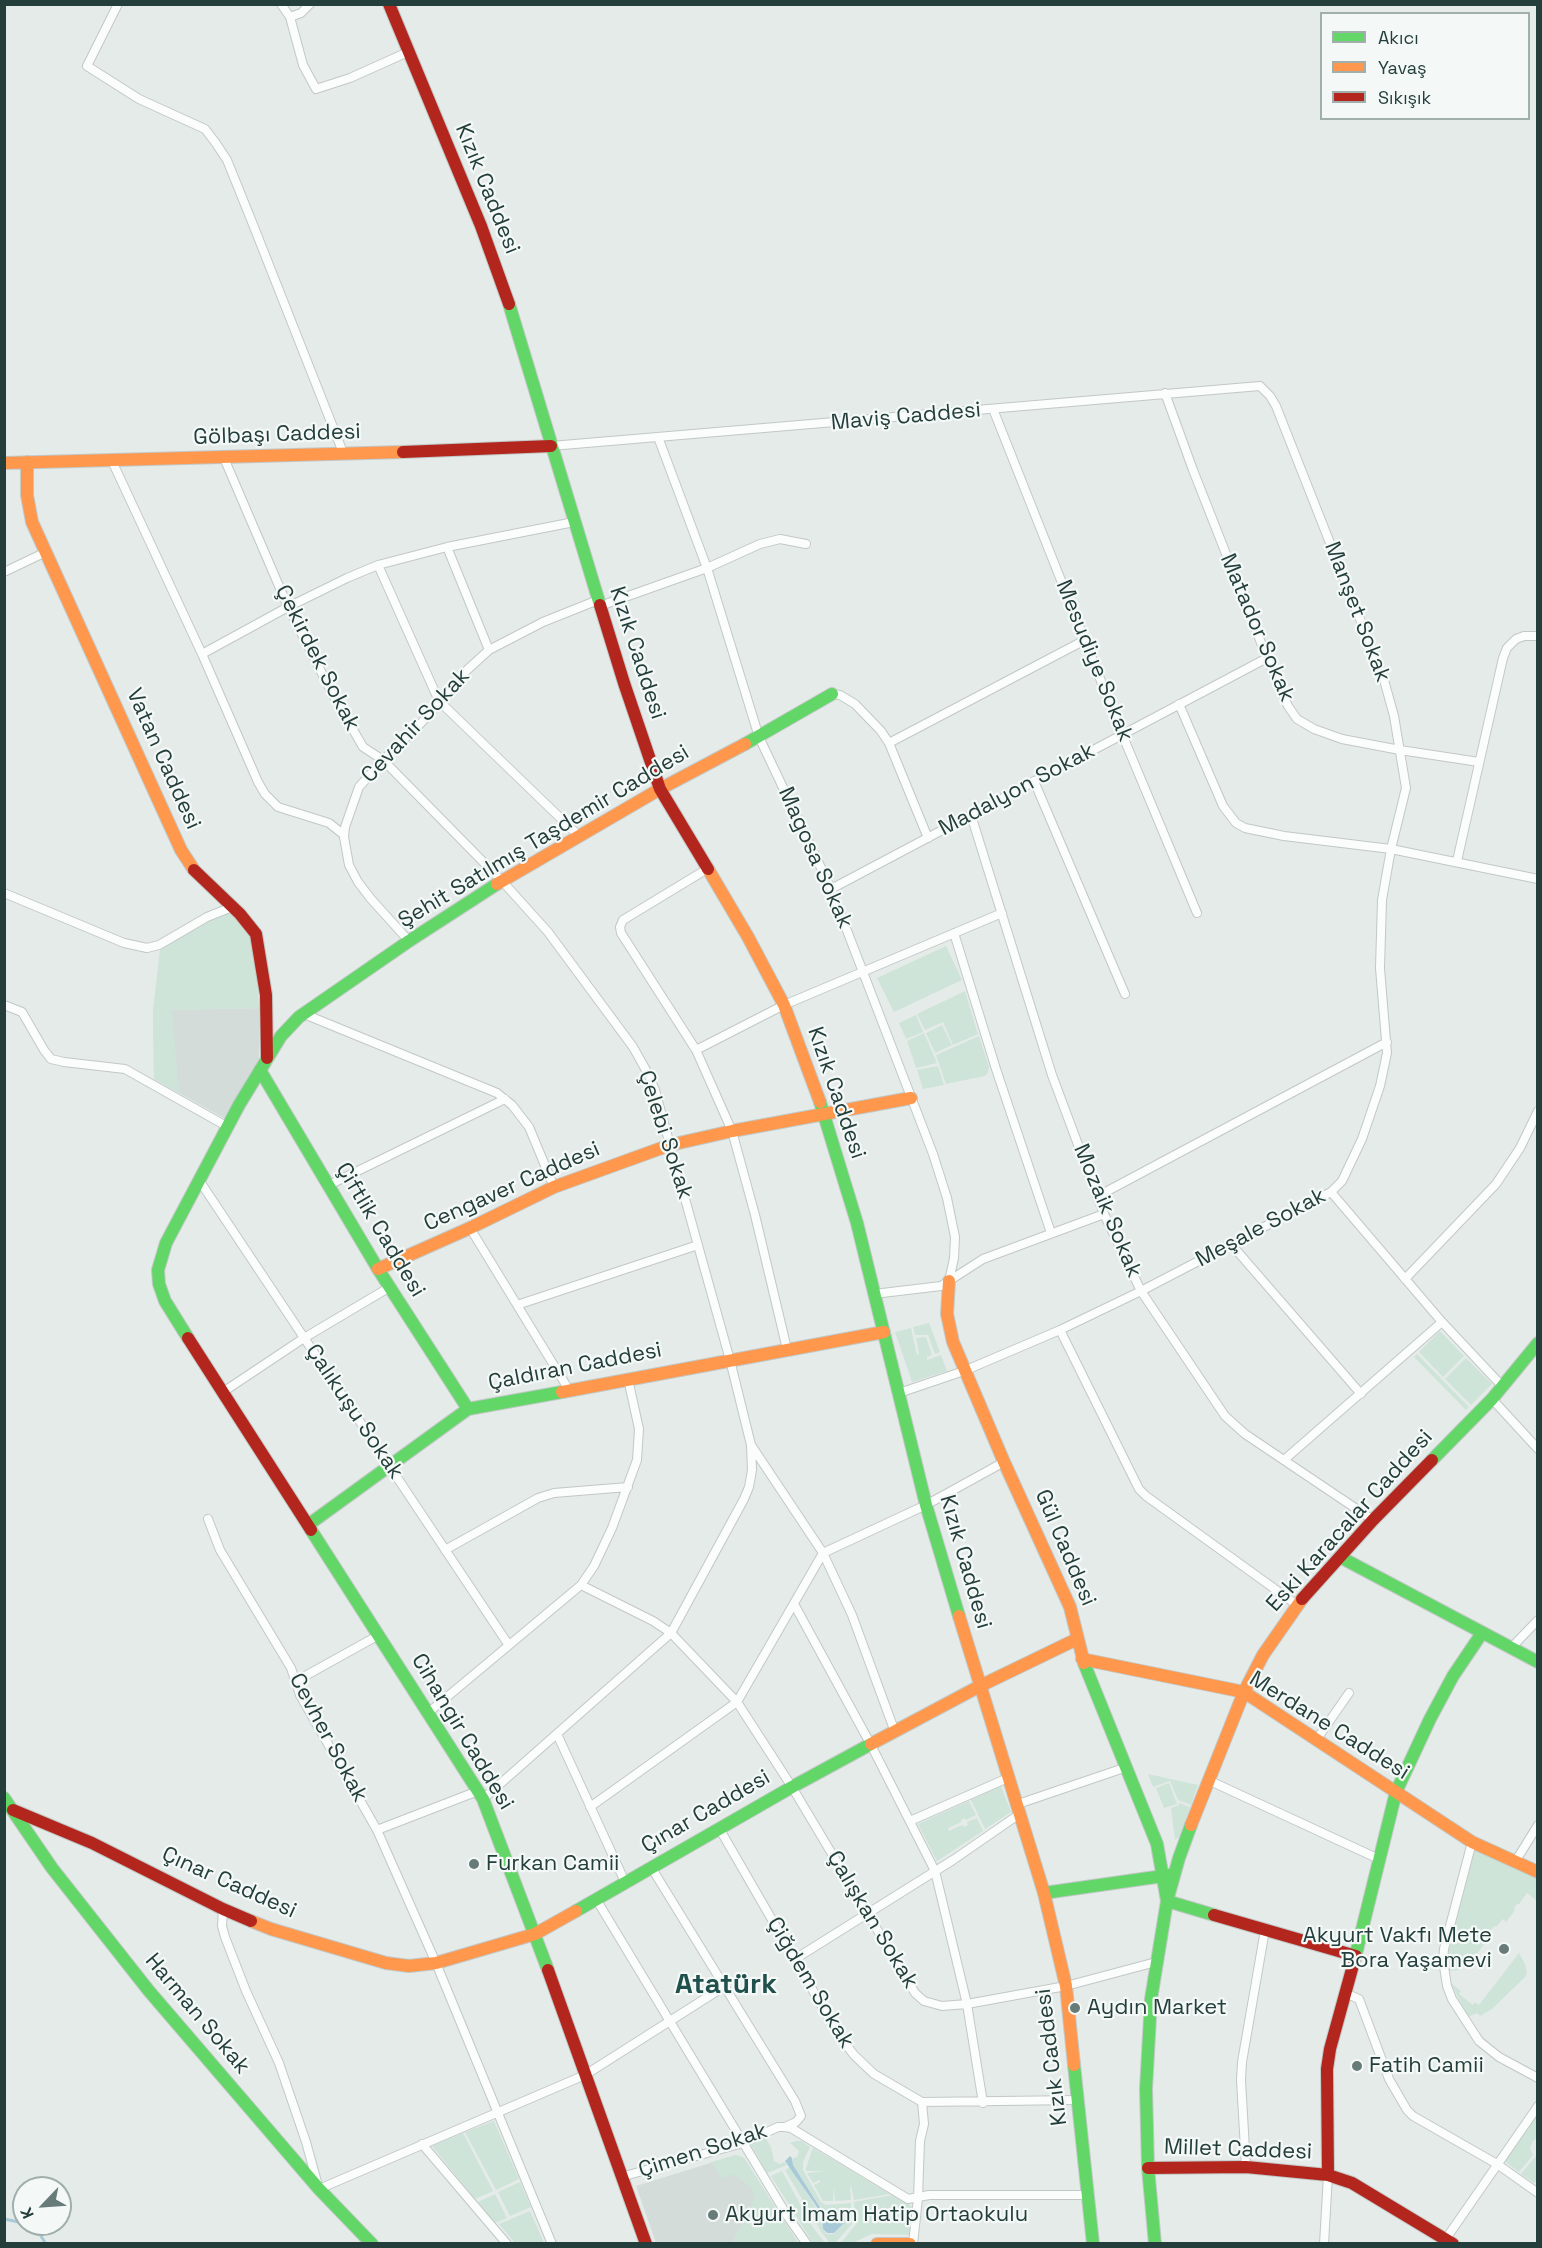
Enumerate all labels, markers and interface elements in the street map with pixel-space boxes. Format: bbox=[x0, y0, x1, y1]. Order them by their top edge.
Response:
legend bbox=[1320, 12, 1530, 120]
text: Akıcı bbox=[1378, 26, 1419, 49]
text: Yavaş bbox=[1378, 56, 1427, 79]
text: Sıkışık bbox=[1378, 86, 1431, 109]
street label: Kızık Caddesi bbox=[449, 120, 525, 258]
street label: Maviş Caddesi bbox=[830, 397, 982, 437]
street label: Gölbaşı Caddesi bbox=[193, 419, 361, 451]
street label: Manşet Sokak bbox=[1318, 538, 1396, 686]
street label: Matador Sokak bbox=[1214, 550, 1300, 706]
street label: Mesudiye Sokak bbox=[1050, 576, 1138, 746]
street label: Çekirdek Sokak bbox=[269, 581, 365, 735]
street label: Kızık Caddesi bbox=[603, 583, 671, 723]
street label: Cevahir Sokak bbox=[356, 663, 476, 789]
street label: Vatan Caddesi bbox=[120, 684, 206, 834]
street label: Madalyon Sokak bbox=[934, 738, 1100, 842]
street label: Şehit Satılmış Taşdemir Caddesi bbox=[394, 740, 694, 934]
street label: Magosa Sokak bbox=[772, 783, 858, 933]
street label: Kızık Caddesi bbox=[801, 1023, 871, 1163]
street label: Çelebi Sokak bbox=[632, 1067, 698, 1203]
street label: Cengaver Caddesi bbox=[420, 1136, 604, 1238]
street label: Mozaik Sokak bbox=[1067, 1140, 1147, 1282]
street label: Çiftlik Caddesi bbox=[330, 1158, 430, 1302]
street label: Meşale Sokak bbox=[1191, 1183, 1331, 1273]
street label: Çaldıran Caddesi bbox=[486, 1337, 664, 1397]
street label: Çalıkuşu Sokak bbox=[299, 1340, 409, 1484]
street label: Eski Karacalar Caddesi bbox=[1261, 1425, 1439, 1617]
street label: Gül Caddesi bbox=[1029, 1486, 1101, 1610]
street label: Kızık Caddesi bbox=[933, 1492, 997, 1632]
street label: Cihangir Caddesi bbox=[405, 1649, 519, 1815]
street label: Merdane Caddesi bbox=[1244, 1666, 1414, 1786]
street label: Cevher Sokak bbox=[283, 1669, 373, 1807]
street label: Çınar Caddesi bbox=[637, 1764, 775, 1860]
street label: Çınar Caddesi bbox=[158, 1842, 300, 1924]
street label: Çalışkan Sokak bbox=[821, 1846, 923, 1994]
place label: Furkan Camii bbox=[486, 1851, 619, 1877]
marker: Furkan Camii bbox=[467, 1857, 481, 1871]
street label: Çiğdem Sokak bbox=[760, 1913, 860, 2053]
place label: Akyurt Vakfı Mete Bora Yaşamevi bbox=[1303, 1923, 1492, 1975]
marker: Akyurt Vakfı Mete Bora Yaşamevi bbox=[1497, 1942, 1511, 1956]
street label: Harman Sokak bbox=[139, 1948, 255, 2080]
district label: Atatürk bbox=[675, 1968, 777, 2002]
street label: Kızık Caddesi bbox=[1030, 1987, 1074, 2127]
place label: Aydın Market bbox=[1087, 1995, 1227, 2021]
marker: Aydın Market bbox=[1068, 2001, 1082, 2015]
place label: Fatih Camii bbox=[1369, 2053, 1484, 2079]
marker: Fatih Camii bbox=[1350, 2059, 1364, 2073]
street label: Çimen Sokak bbox=[635, 2118, 771, 2184]
street label: Millet Caddesi bbox=[1163, 2134, 1313, 2166]
north arrow bbox=[12, 2176, 72, 2236]
place label: Akyurt İmam Hatip Ortaokulu bbox=[725, 2202, 1028, 2228]
text: K bbox=[15, 2204, 39, 2222]
marker: Akyurt İmam Hatip Ortaokulu bbox=[706, 2208, 720, 2222]

